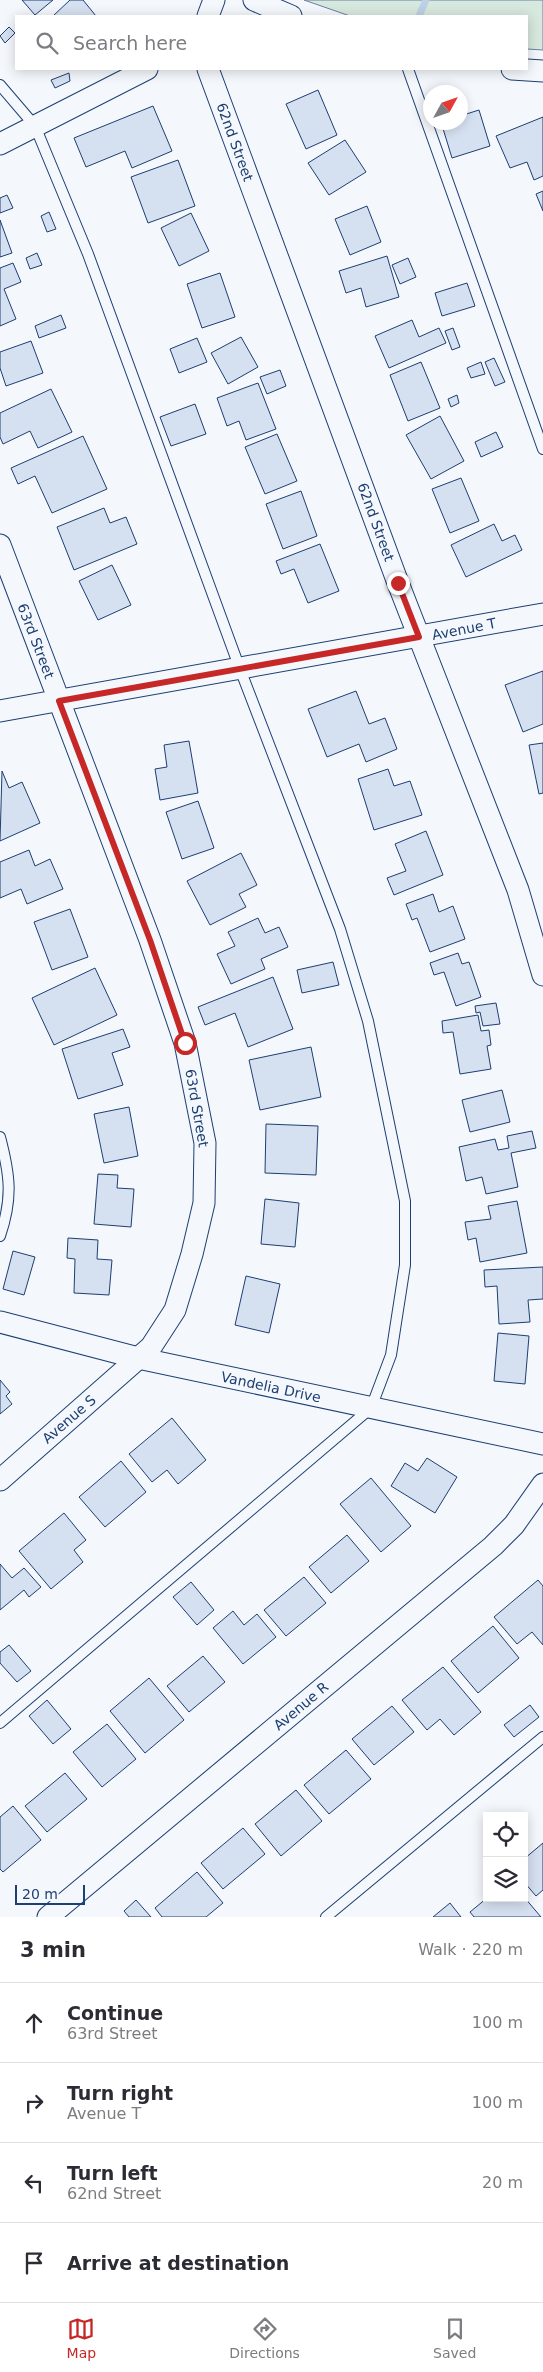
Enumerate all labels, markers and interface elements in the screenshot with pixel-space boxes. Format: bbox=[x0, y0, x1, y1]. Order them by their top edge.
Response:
search box bbox=[15, 15, 528, 70]
icon: search bbox=[33, 29, 61, 57]
text: Search here bbox=[73, 32, 187, 54]
north arrow bbox=[423, 85, 468, 130]
street label: 62nd Street bbox=[213, 100, 257, 184]
street label: 62nd Street bbox=[354, 480, 398, 564]
route end bbox=[387, 572, 410, 595]
street label: 63rd Street bbox=[14, 601, 58, 681]
street label: Avenue T bbox=[431, 615, 498, 643]
route start bbox=[174, 1032, 197, 1055]
street label: 63rd Street bbox=[182, 1068, 212, 1149]
street label: Vandelia Drive bbox=[220, 1369, 322, 1405]
street label: Avenue S bbox=[39, 1391, 99, 1446]
street label: Avenue R bbox=[271, 1678, 332, 1733]
map controls bbox=[483, 1812, 528, 1902]
button: locate bbox=[483, 1812, 528, 1857]
button: layers bbox=[483, 1857, 528, 1902]
scale bar bbox=[15, 1882, 85, 1905]
text: 20 m bbox=[22, 1886, 58, 1902]
text: 3 min bbox=[20, 1938, 86, 1962]
text: Walk · 220 m bbox=[418, 1940, 523, 1959]
text: Continue bbox=[67, 2002, 163, 2024]
icon: ahead bbox=[20, 2009, 48, 2037]
text: 100 m bbox=[472, 2013, 523, 2032]
text: 63rd Street bbox=[67, 2024, 158, 2043]
text: Turn right bbox=[67, 2082, 173, 2104]
icon: right bbox=[20, 2089, 48, 2117]
text: 100 m bbox=[472, 2093, 523, 2112]
text: Avenue T bbox=[67, 2104, 141, 2123]
text: Turn left bbox=[67, 2162, 158, 2184]
icon: left bbox=[20, 2169, 48, 2197]
text: 20 m bbox=[482, 2173, 523, 2192]
text: 62nd Street bbox=[67, 2184, 161, 2203]
icon: arrive bbox=[20, 2249, 48, 2277]
text: Arrive at destination bbox=[67, 2252, 289, 2274]
tab: Map bbox=[67, 2315, 96, 2361]
tab: Directions bbox=[229, 2315, 300, 2361]
tab: Saved bbox=[433, 2315, 476, 2361]

